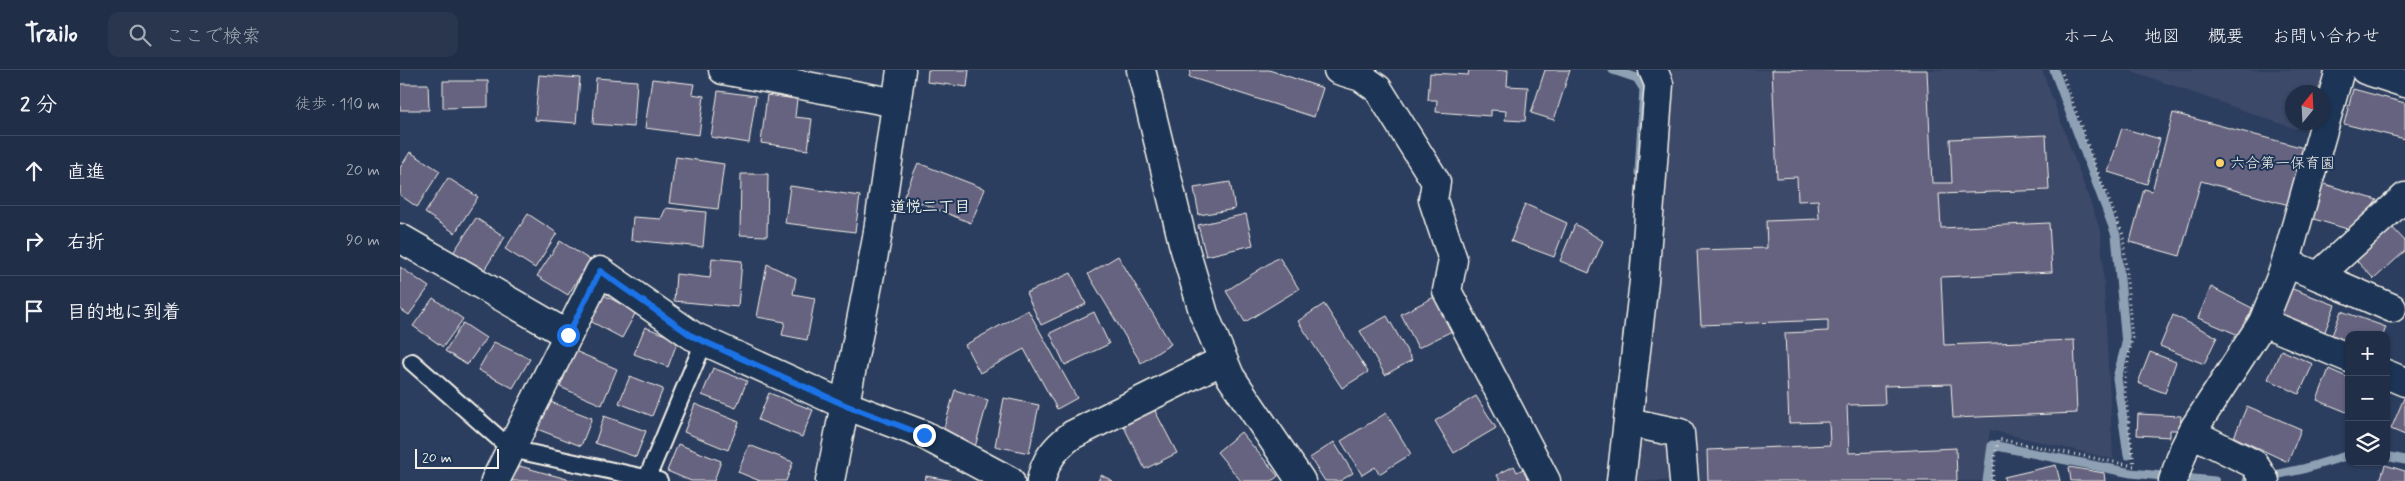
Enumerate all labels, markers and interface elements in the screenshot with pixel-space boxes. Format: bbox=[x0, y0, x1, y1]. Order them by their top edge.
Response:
search box bbox=[108, 12, 458, 57]
text: Trailo bbox=[25, 19, 78, 50]
icon: search bbox=[126, 21, 154, 49]
text: ここで検索 bbox=[166, 24, 261, 49]
text: ホーム bbox=[2063, 25, 2116, 49]
text: 地図 bbox=[2144, 25, 2180, 49]
text: 概要 bbox=[2208, 25, 2244, 49]
text: お問い合わせ bbox=[2272, 25, 2380, 49]
north arrow bbox=[2285, 85, 2330, 130]
text: 2 分 bbox=[20, 91, 57, 119]
text: 徒歩 · 110 m bbox=[295, 94, 380, 115]
place label: 六合第一保育園 bbox=[2230, 154, 2335, 174]
icon: ahead bbox=[20, 157, 48, 185]
marker: 六合第一保育園 bbox=[2214, 157, 2226, 169]
text: 直進 bbox=[67, 160, 105, 185]
text: 20 m bbox=[346, 160, 380, 181]
district label: 道悦二丁目 bbox=[890, 197, 970, 218]
icon: right bbox=[20, 227, 48, 255]
text: 右折 bbox=[67, 230, 105, 255]
text: 90 m bbox=[346, 230, 380, 251]
icon: arrive bbox=[20, 297, 48, 325]
text: 目的地に到着 bbox=[67, 300, 181, 325]
route start bbox=[557, 324, 580, 347]
map controls bbox=[2345, 331, 2390, 466]
button: + bbox=[2345, 331, 2390, 376]
button: − bbox=[2345, 376, 2390, 421]
button: layers bbox=[2345, 421, 2390, 466]
route end bbox=[913, 424, 936, 447]
scale bar bbox=[415, 446, 499, 469]
text: 20 m bbox=[422, 449, 452, 467]

